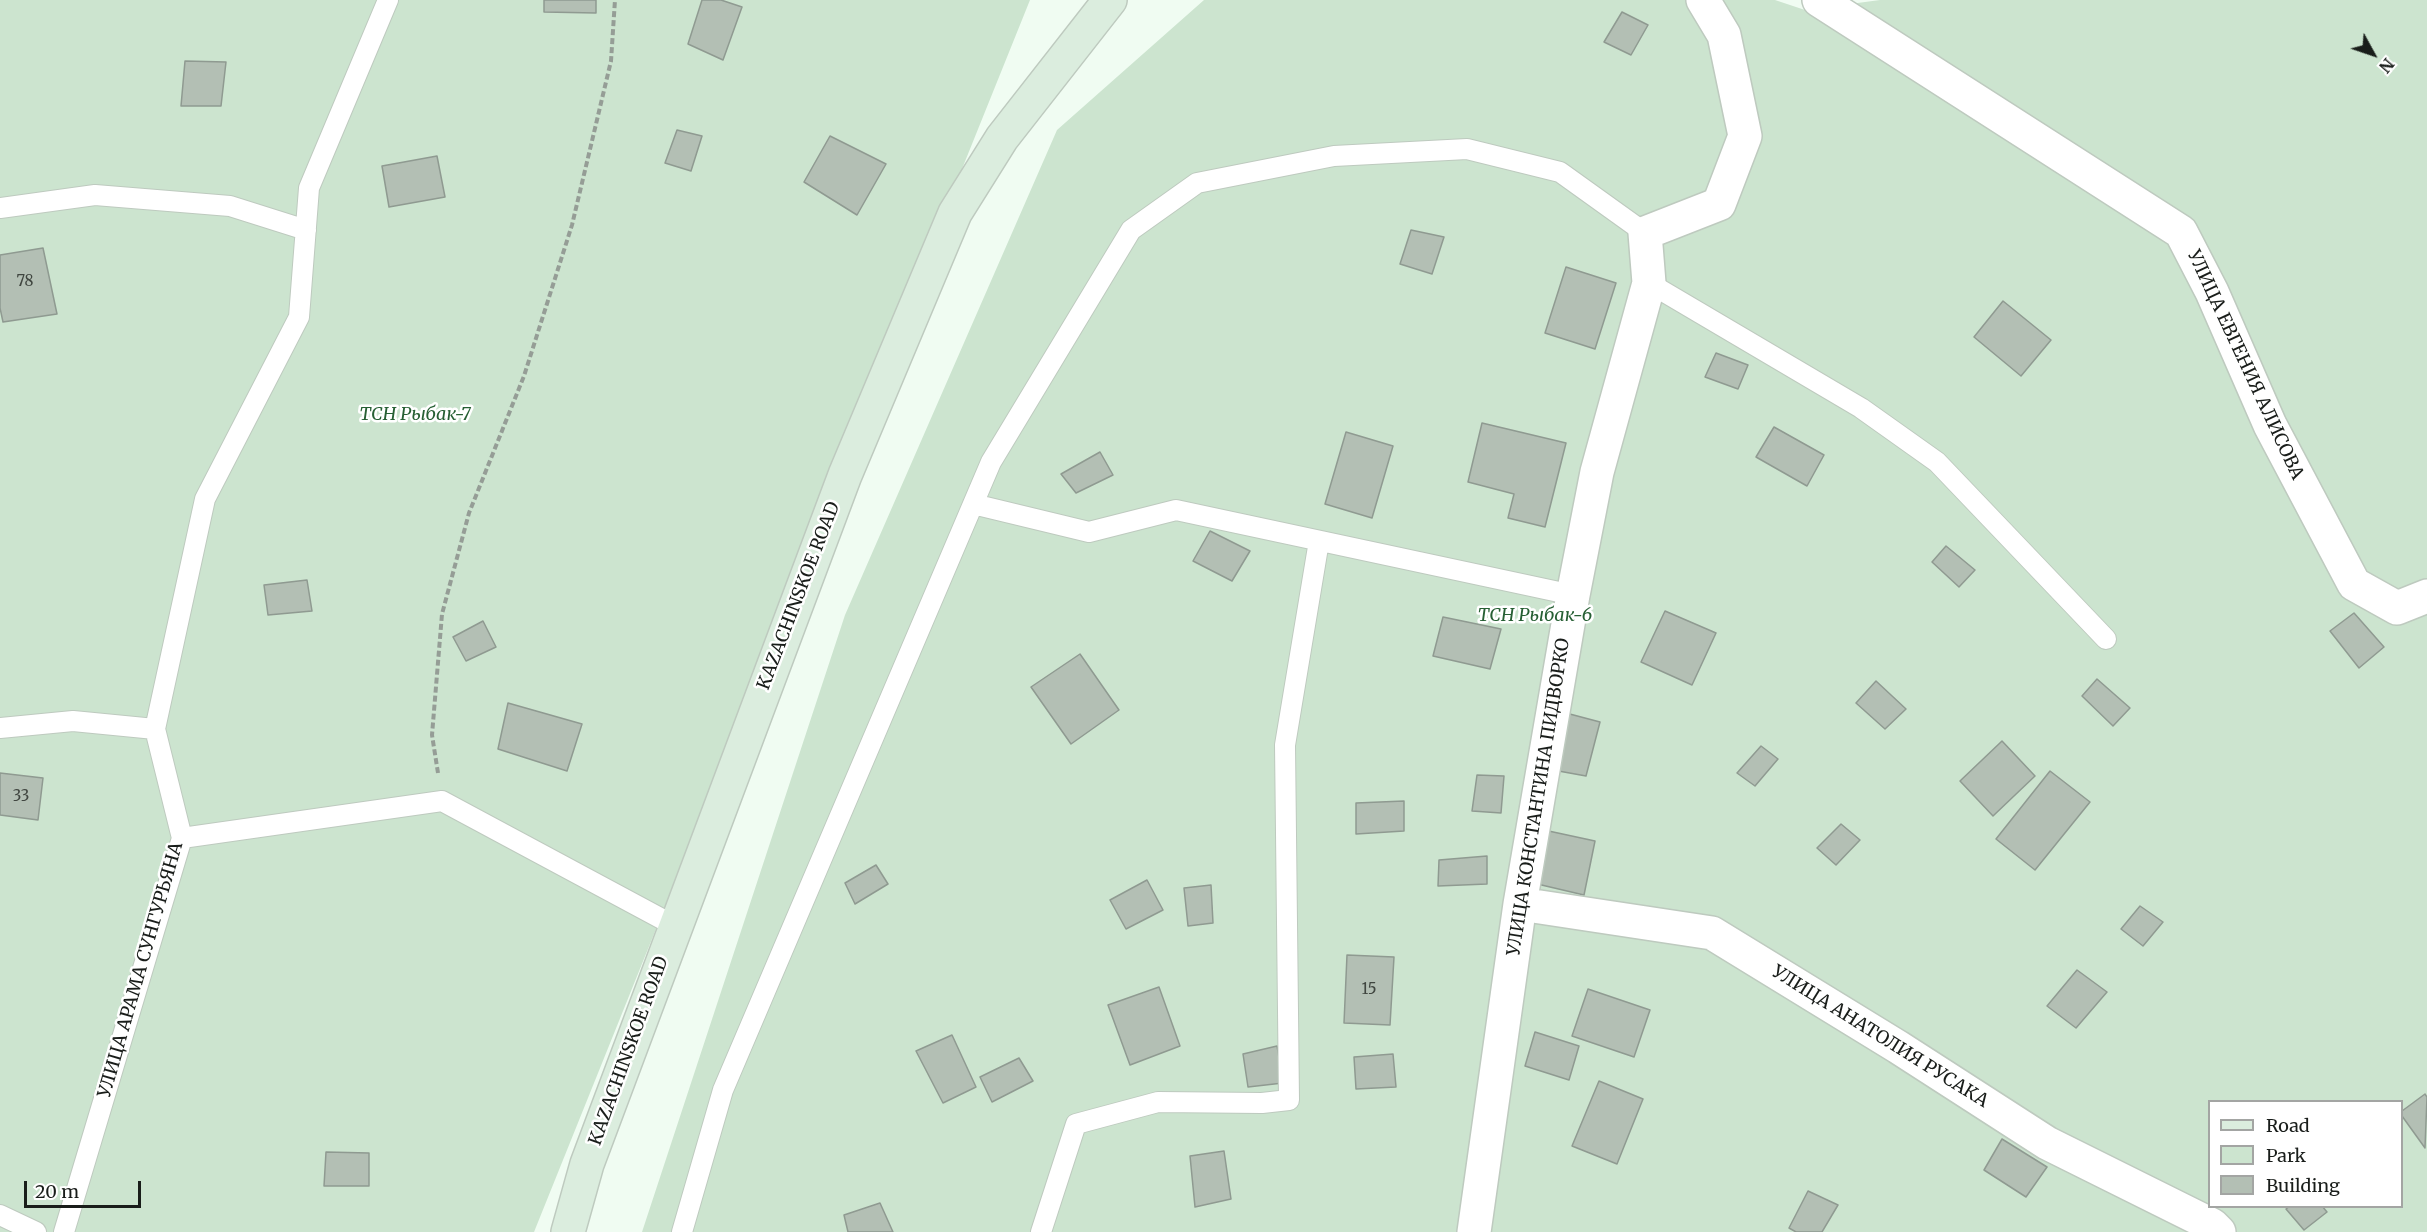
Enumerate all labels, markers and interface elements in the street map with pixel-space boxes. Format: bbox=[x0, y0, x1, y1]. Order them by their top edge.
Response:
north arrow bbox=[2343, 24, 2403, 84]
text: N bbox=[2375, 54, 2399, 77]
street label: УЛИЦА ЕВГЕНИЯ АЛИСОВА bbox=[2182, 247, 2308, 483]
house number: 78 bbox=[16, 273, 34, 291]
park label: ТСН Рыбак-7 bbox=[359, 404, 471, 426]
street label: KAZACHINSKOE ROAD bbox=[753, 499, 845, 693]
park label: ТСН Рыбак-6 bbox=[1478, 605, 1592, 627]
street label: УЛИЦА КОНСТАНТИНА ПИДВОРКО bbox=[1503, 637, 1575, 957]
house number: 33 bbox=[13, 788, 29, 806]
street label: УЛИЦА АРАМА СУНГУРЬЯНА bbox=[94, 840, 188, 1100]
street label: KAZACHINSKOE ROAD bbox=[585, 954, 673, 1148]
street label: УЛИЦА АНАТОЛИЯ РУСАКА bbox=[1768, 961, 1992, 1113]
house number: 15 bbox=[1361, 981, 1377, 999]
legend bbox=[2208, 1100, 2403, 1208]
text: Road bbox=[2266, 1114, 2310, 1137]
text: Park bbox=[2266, 1144, 2306, 1167]
scale bar bbox=[27, 1169, 144, 1207]
text: Building bbox=[2266, 1174, 2340, 1197]
text: 20 m bbox=[35, 1180, 79, 1203]

